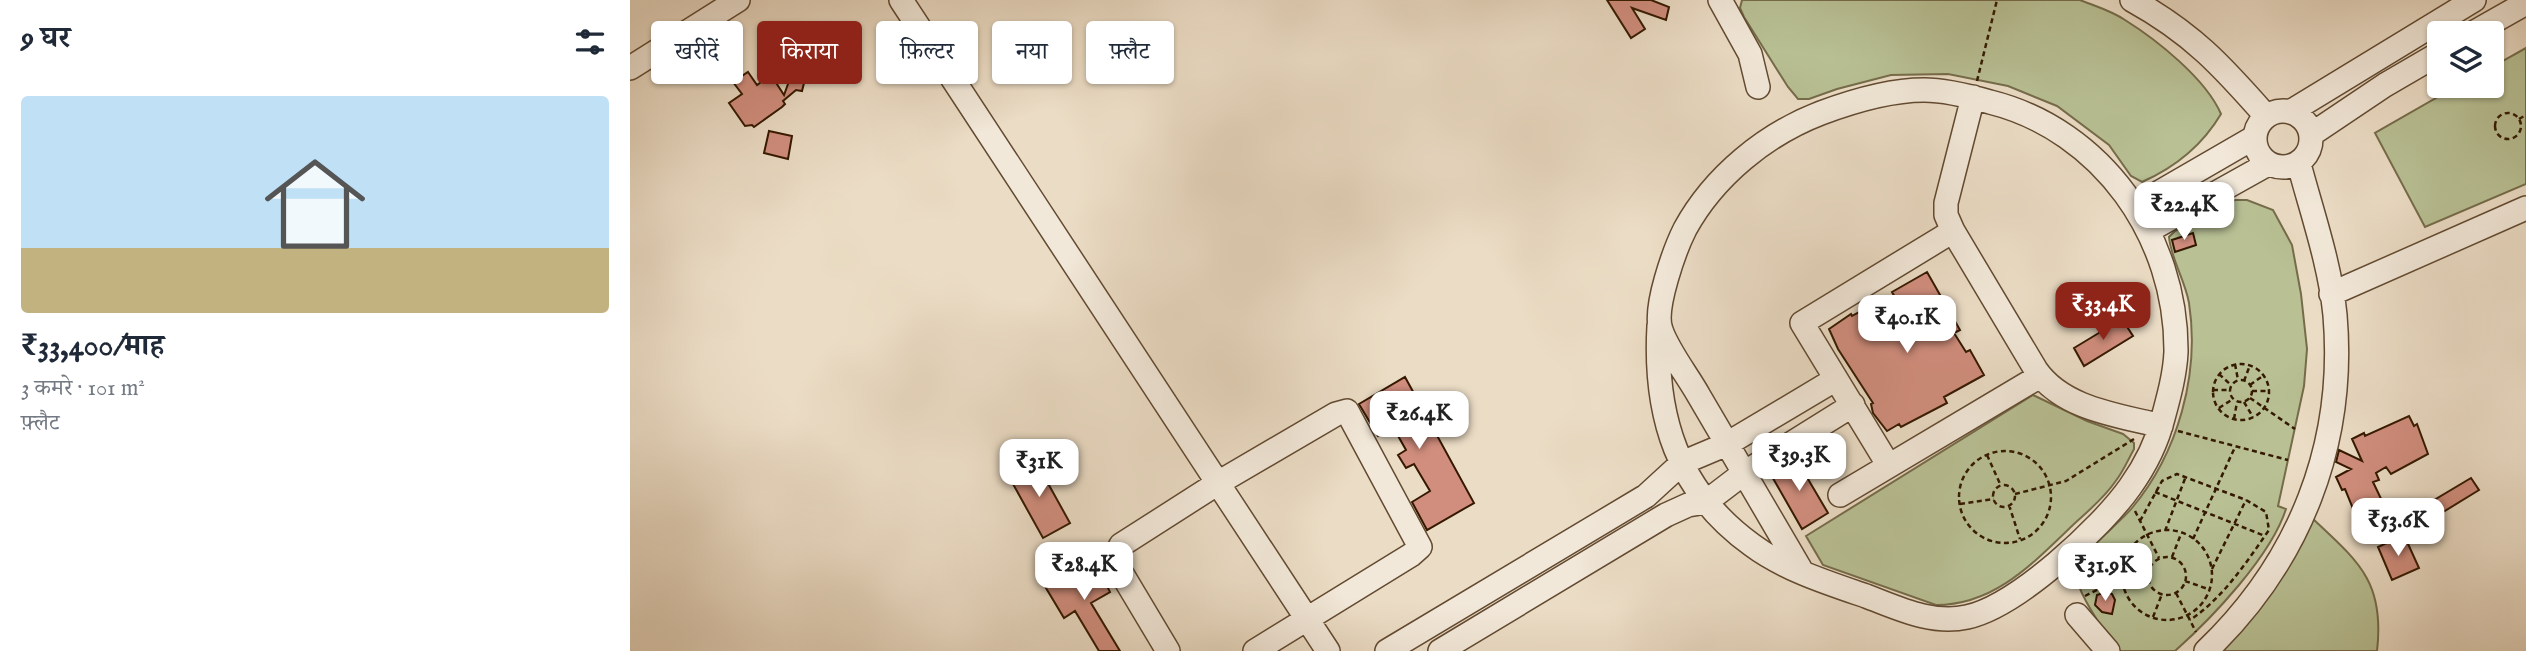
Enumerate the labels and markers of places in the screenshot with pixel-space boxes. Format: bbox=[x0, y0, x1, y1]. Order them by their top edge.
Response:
pin: ₹22.4K bbox=[2127, 182, 2241, 242]
pin: ₹33.4K bbox=[2046, 282, 2160, 342]
pin: ₹40.1K bbox=[1850, 296, 1964, 355]
pin: ₹26.4K bbox=[1362, 392, 1476, 451]
pin: ₹39.3K bbox=[1742, 434, 1856, 493]
pin: ₹31K bbox=[998, 440, 1080, 499]
pin: ₹53.6K bbox=[2341, 498, 2455, 558]
pin: ₹28.4K bbox=[1027, 542, 1141, 602]
pin: ₹31.9K bbox=[2048, 544, 2162, 603]

